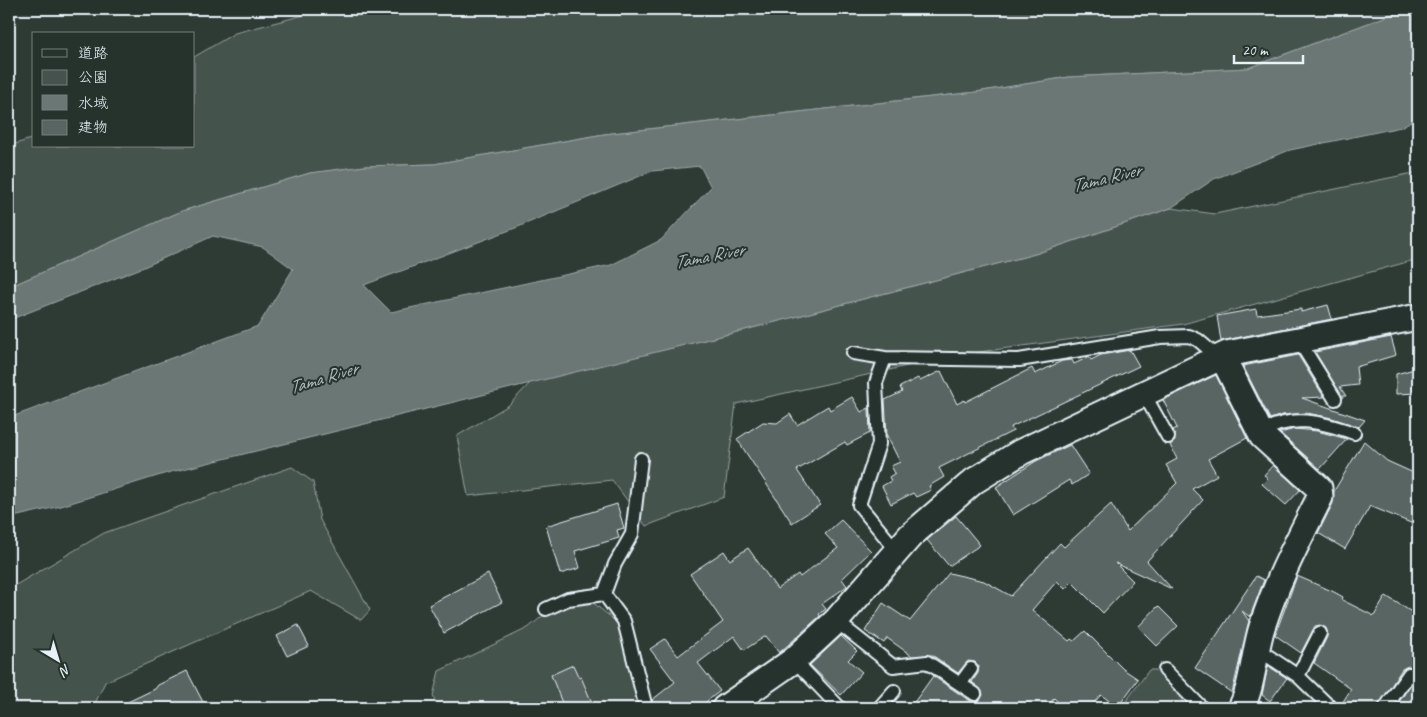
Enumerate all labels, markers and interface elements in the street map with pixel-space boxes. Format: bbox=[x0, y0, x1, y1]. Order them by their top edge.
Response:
legend bbox=[32, 32, 195, 148]
scale bar bbox=[1234, 32, 1303, 64]
text: 20 m bbox=[1242, 41, 1269, 60]
text: 道路 bbox=[78, 44, 108, 63]
text: 公園 bbox=[78, 68, 108, 87]
text: 水域 bbox=[78, 94, 108, 113]
text: 建物 bbox=[78, 118, 108, 137]
water label: Tama River bbox=[1069, 157, 1146, 198]
water label: Tama River bbox=[672, 237, 749, 275]
water label: Tama River bbox=[286, 355, 363, 400]
north arrow bbox=[32, 634, 82, 684]
text: N bbox=[55, 660, 74, 681]

